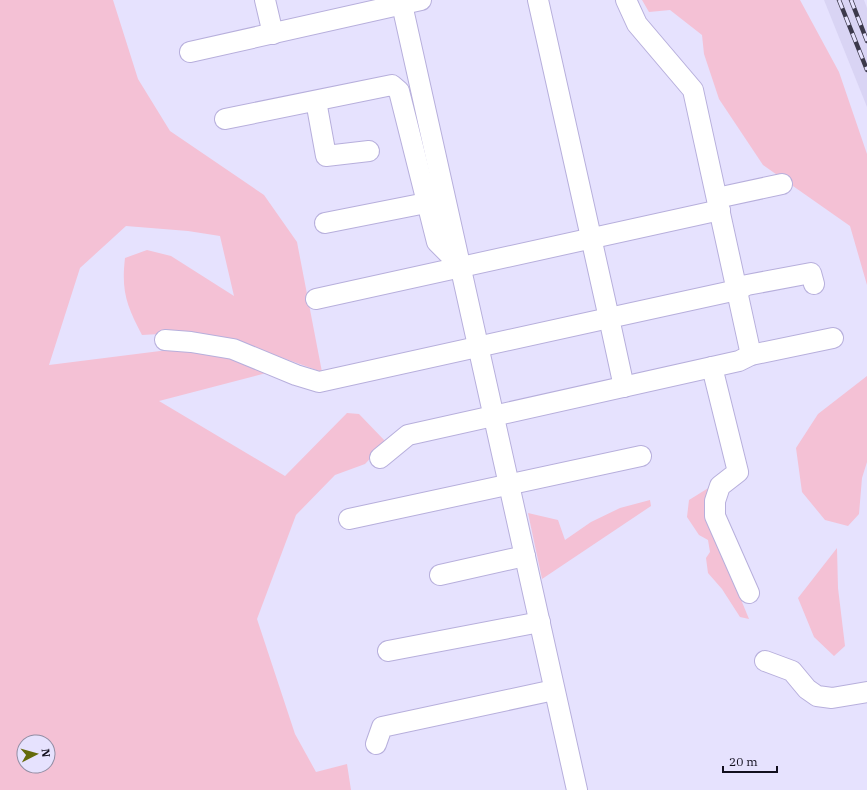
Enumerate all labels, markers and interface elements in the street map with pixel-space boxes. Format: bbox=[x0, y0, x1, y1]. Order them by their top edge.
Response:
north arrow bbox=[16, 734, 56, 774]
text: N bbox=[39, 748, 53, 758]
scale bar bbox=[723, 748, 777, 774]
text: 20 m bbox=[729, 754, 758, 769]

